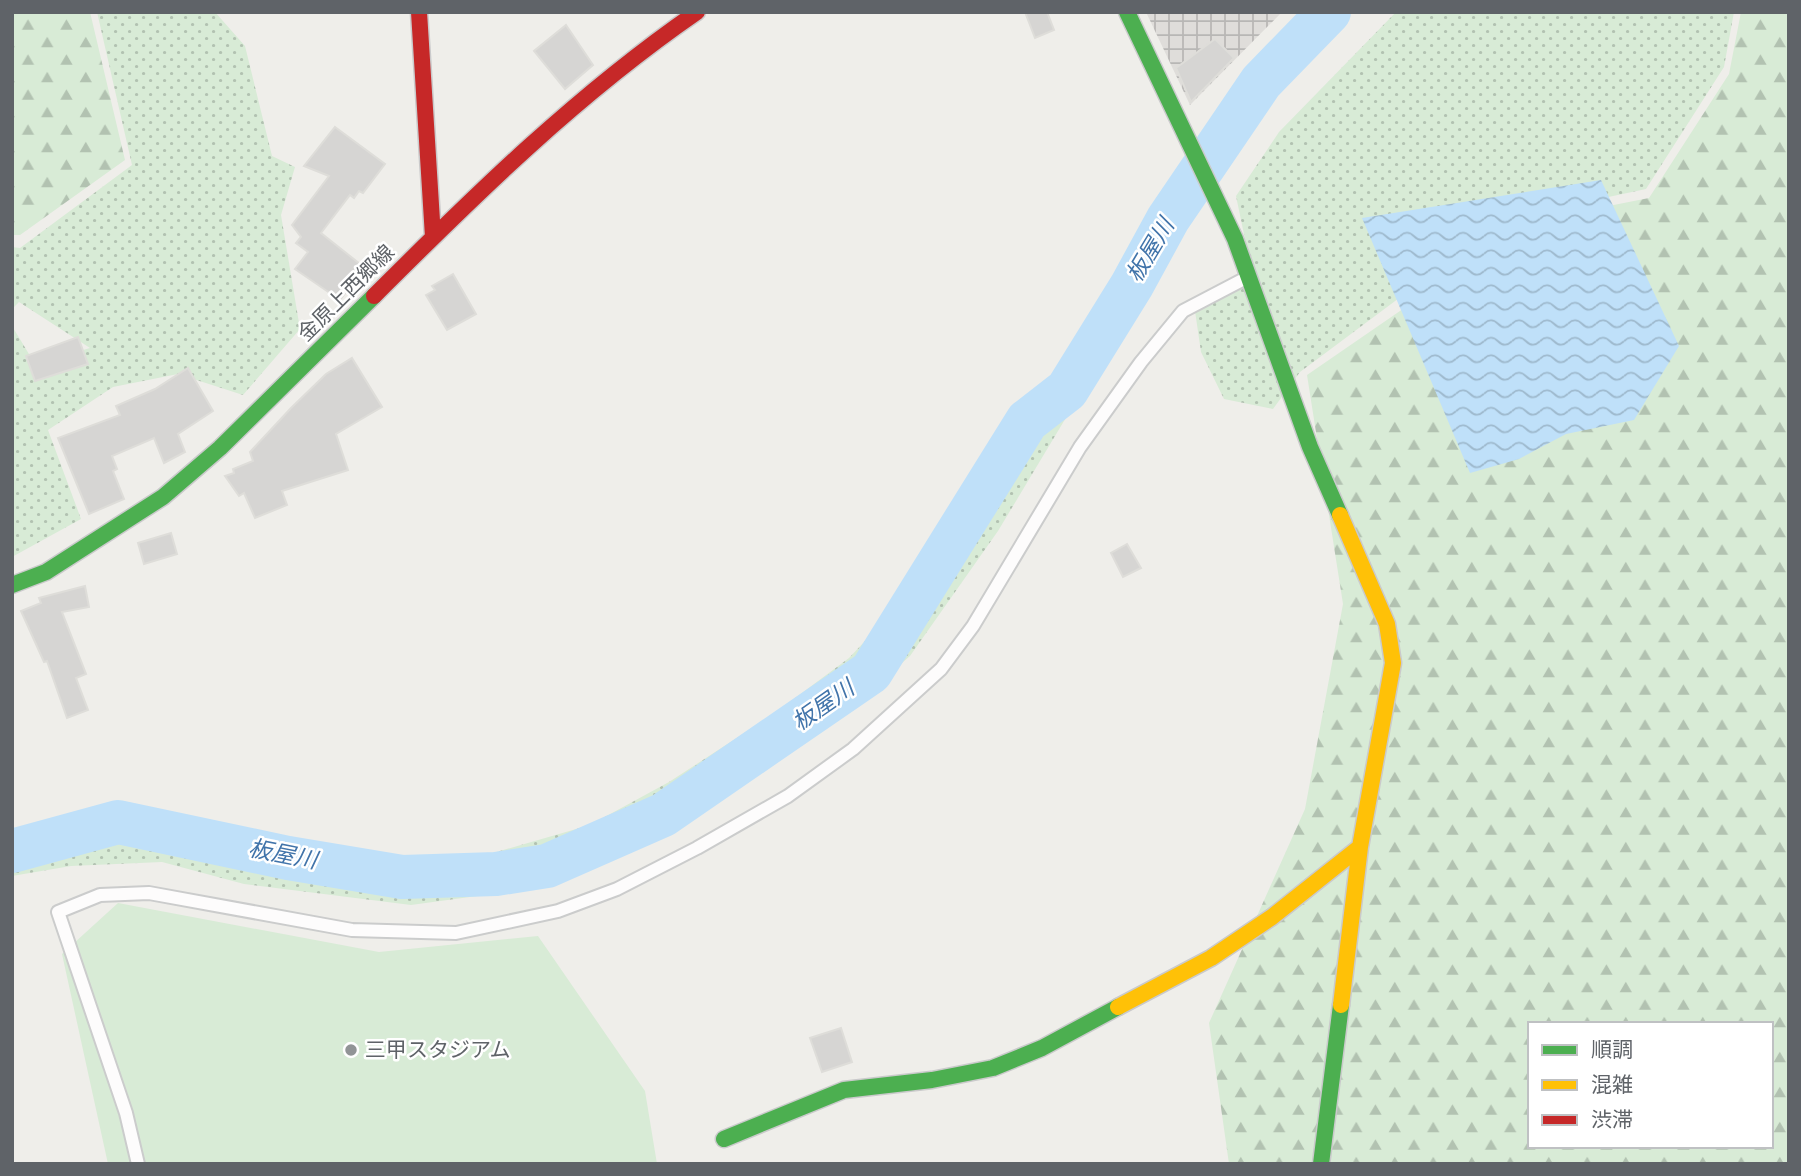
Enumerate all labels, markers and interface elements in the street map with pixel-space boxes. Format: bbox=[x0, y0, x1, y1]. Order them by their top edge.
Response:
water label: 板屋川 bbox=[1119, 210, 1180, 286]
street label: 金原上西郷線 bbox=[292, 239, 398, 345]
water label: 板屋川 bbox=[786, 671, 861, 735]
water label: 板屋川 bbox=[247, 833, 323, 874]
legend bbox=[1528, 1022, 1773, 1148]
place label: 三甲スタジアム bbox=[365, 1036, 511, 1061]
text: 順調 bbox=[1591, 1036, 1633, 1061]
marker: 三甲スタジアム bbox=[343, 1042, 359, 1058]
text: 混雑 bbox=[1591, 1071, 1633, 1096]
text: 渋滞 bbox=[1591, 1106, 1633, 1131]

